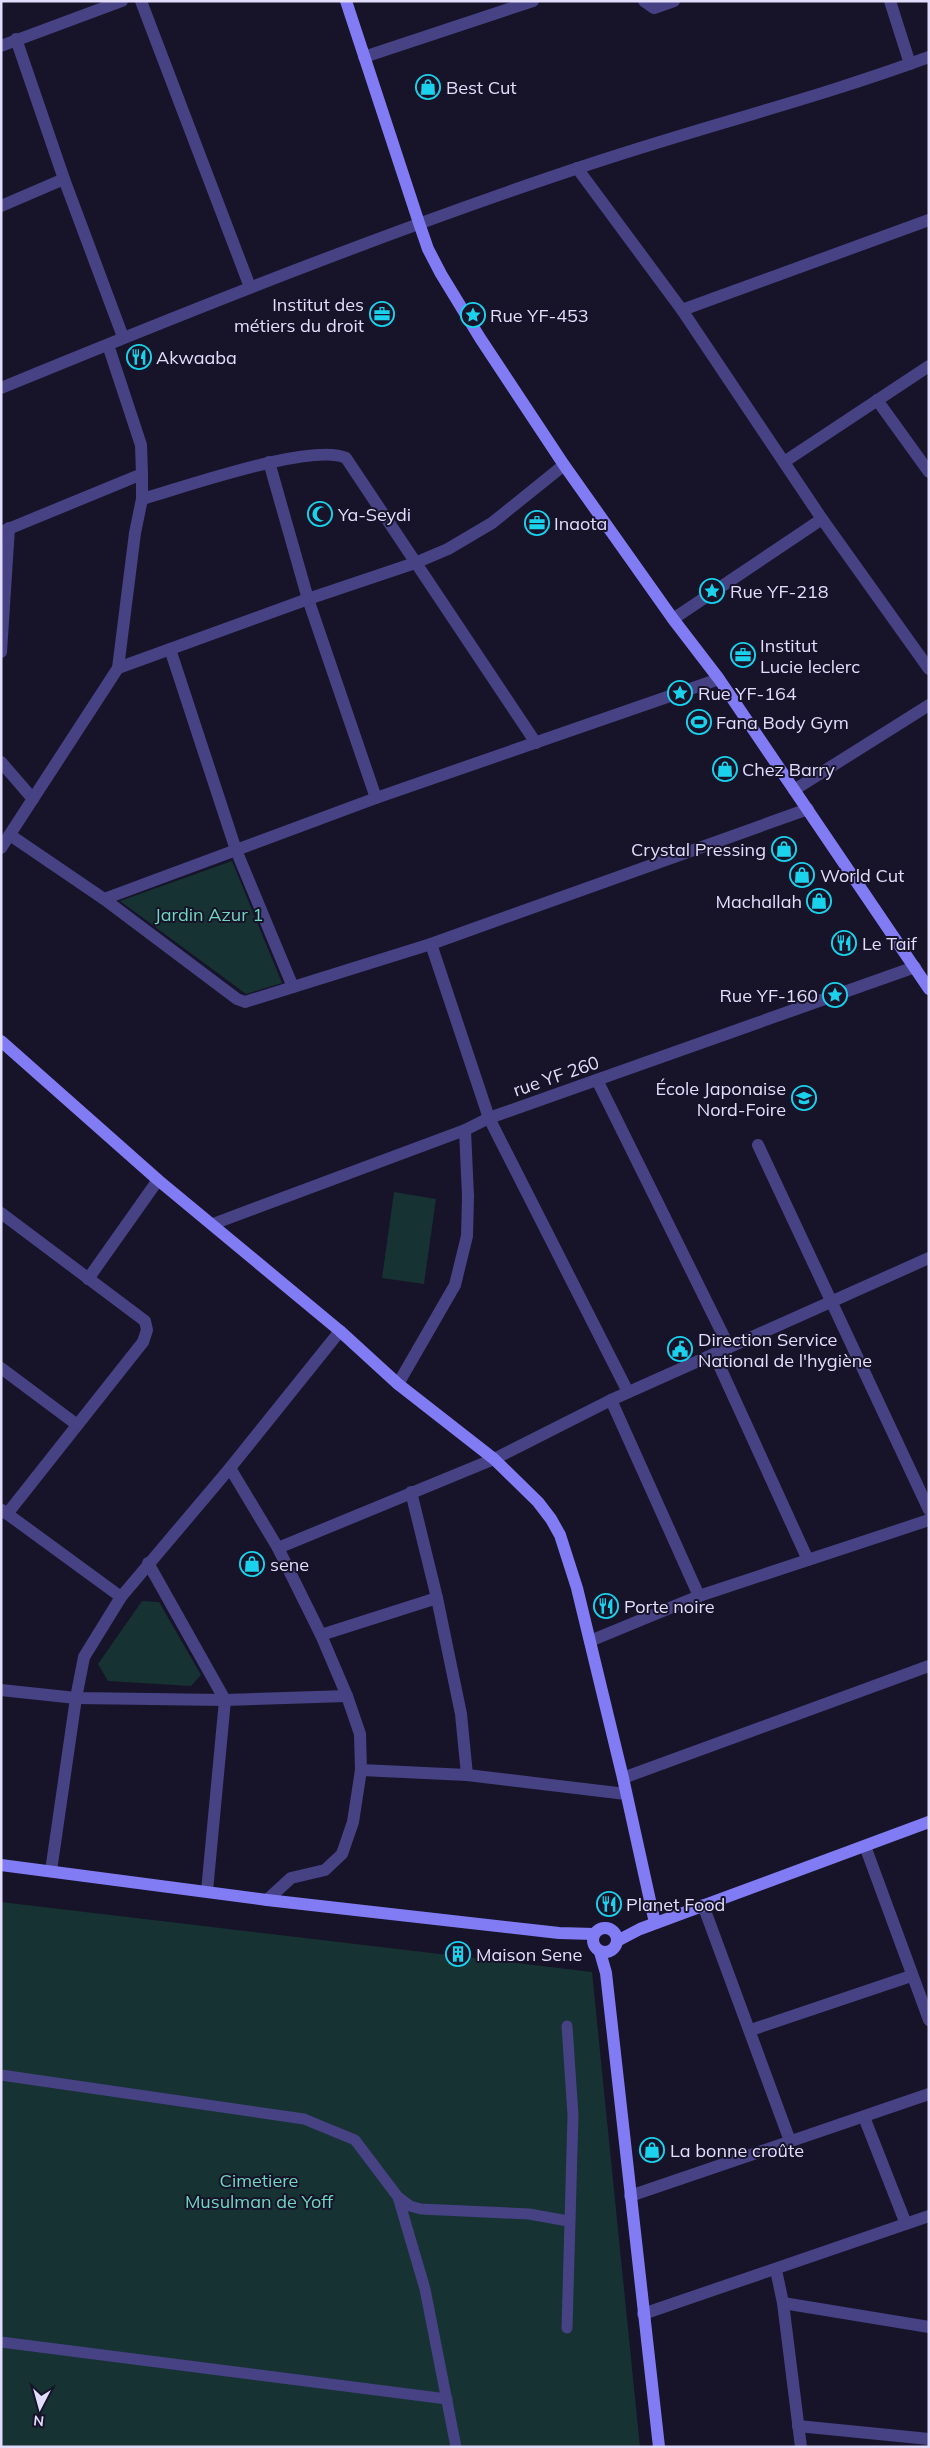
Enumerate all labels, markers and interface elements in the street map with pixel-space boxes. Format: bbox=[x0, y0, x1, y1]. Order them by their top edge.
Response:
shop icon: Best Cut bbox=[415, 74, 441, 100]
place label: Best Cut bbox=[446, 76, 517, 99]
place label: Institut des métiers du droit bbox=[234, 293, 364, 337]
office icon: Institut des métiers du droit bbox=[369, 301, 395, 327]
place icon: Rue YF-453 bbox=[460, 302, 486, 328]
place label: Rue YF-453 bbox=[490, 304, 589, 327]
restaurant icon: Akwaaba bbox=[126, 344, 152, 370]
place label: Akwaaba bbox=[156, 346, 237, 369]
mosque icon: Ya-Seydi bbox=[307, 501, 333, 527]
place label: Ya-Seydi bbox=[337, 503, 411, 526]
office icon: Inaota bbox=[524, 510, 550, 536]
place label: Inaota bbox=[554, 512, 607, 535]
place icon: Rue YF-218 bbox=[699, 578, 725, 604]
place label: Rue YF-218 bbox=[730, 580, 829, 603]
place label: Institut Lucie leclerc bbox=[760, 634, 860, 678]
office icon: Institut Lucie leclerc bbox=[730, 642, 756, 668]
place icon: Rue YF-164 bbox=[667, 680, 693, 706]
place label: Rue YF-164 bbox=[698, 682, 797, 705]
sports icon: Fana Body Gym bbox=[686, 709, 712, 735]
place label: Fana Body Gym bbox=[716, 711, 849, 734]
shop icon: Chez Barry bbox=[712, 756, 738, 782]
place label: Chez Barry bbox=[742, 758, 835, 781]
shop icon: Crystal Pressing bbox=[771, 836, 797, 862]
place label: Crystal Pressing bbox=[631, 838, 766, 861]
shop icon: World Cut bbox=[789, 862, 815, 888]
place label: World Cut bbox=[820, 864, 904, 887]
shop icon: Machallah bbox=[806, 888, 832, 914]
place label: Machallah bbox=[716, 890, 802, 913]
park label: Jardin Azur 1 bbox=[155, 903, 263, 926]
restaurant icon: Le Taif bbox=[831, 930, 857, 956]
place label: Le Taif bbox=[862, 932, 918, 955]
place icon: Rue YF-160 bbox=[822, 982, 848, 1008]
place label: Rue YF-160 bbox=[719, 984, 818, 1007]
street label: rue YF 260 bbox=[510, 1051, 602, 1101]
place label: École Japonaise Nord-Foire bbox=[656, 1077, 786, 1121]
school or university icon: École Japonaise Nord-Foire bbox=[791, 1085, 817, 1111]
place label: Direction Service National de l'hygiène bbox=[698, 1328, 872, 1372]
public building icon: Direction Service National de l'hygiène bbox=[667, 1336, 693, 1362]
shop icon: sene bbox=[239, 1551, 265, 1577]
place label: sene bbox=[270, 1553, 309, 1576]
restaurant icon: Porte noire bbox=[593, 1593, 619, 1619]
place label: Porte noire bbox=[624, 1595, 715, 1618]
restaurant icon: Planet Food bbox=[596, 1891, 622, 1917]
place label: Planet Food bbox=[626, 1893, 725, 1916]
building icon: Maison Sene bbox=[445, 1941, 471, 1967]
place label: Maison Sene bbox=[476, 1943, 582, 1966]
shop icon: La bonne croûte bbox=[639, 2137, 665, 2163]
place label: La bonne croûte bbox=[670, 2139, 804, 2162]
park label: Cimetiere Musulman de Yoff bbox=[185, 2169, 334, 2213]
north arrow bbox=[15, 2383, 65, 2433]
text: N bbox=[32, 2411, 45, 2430]

